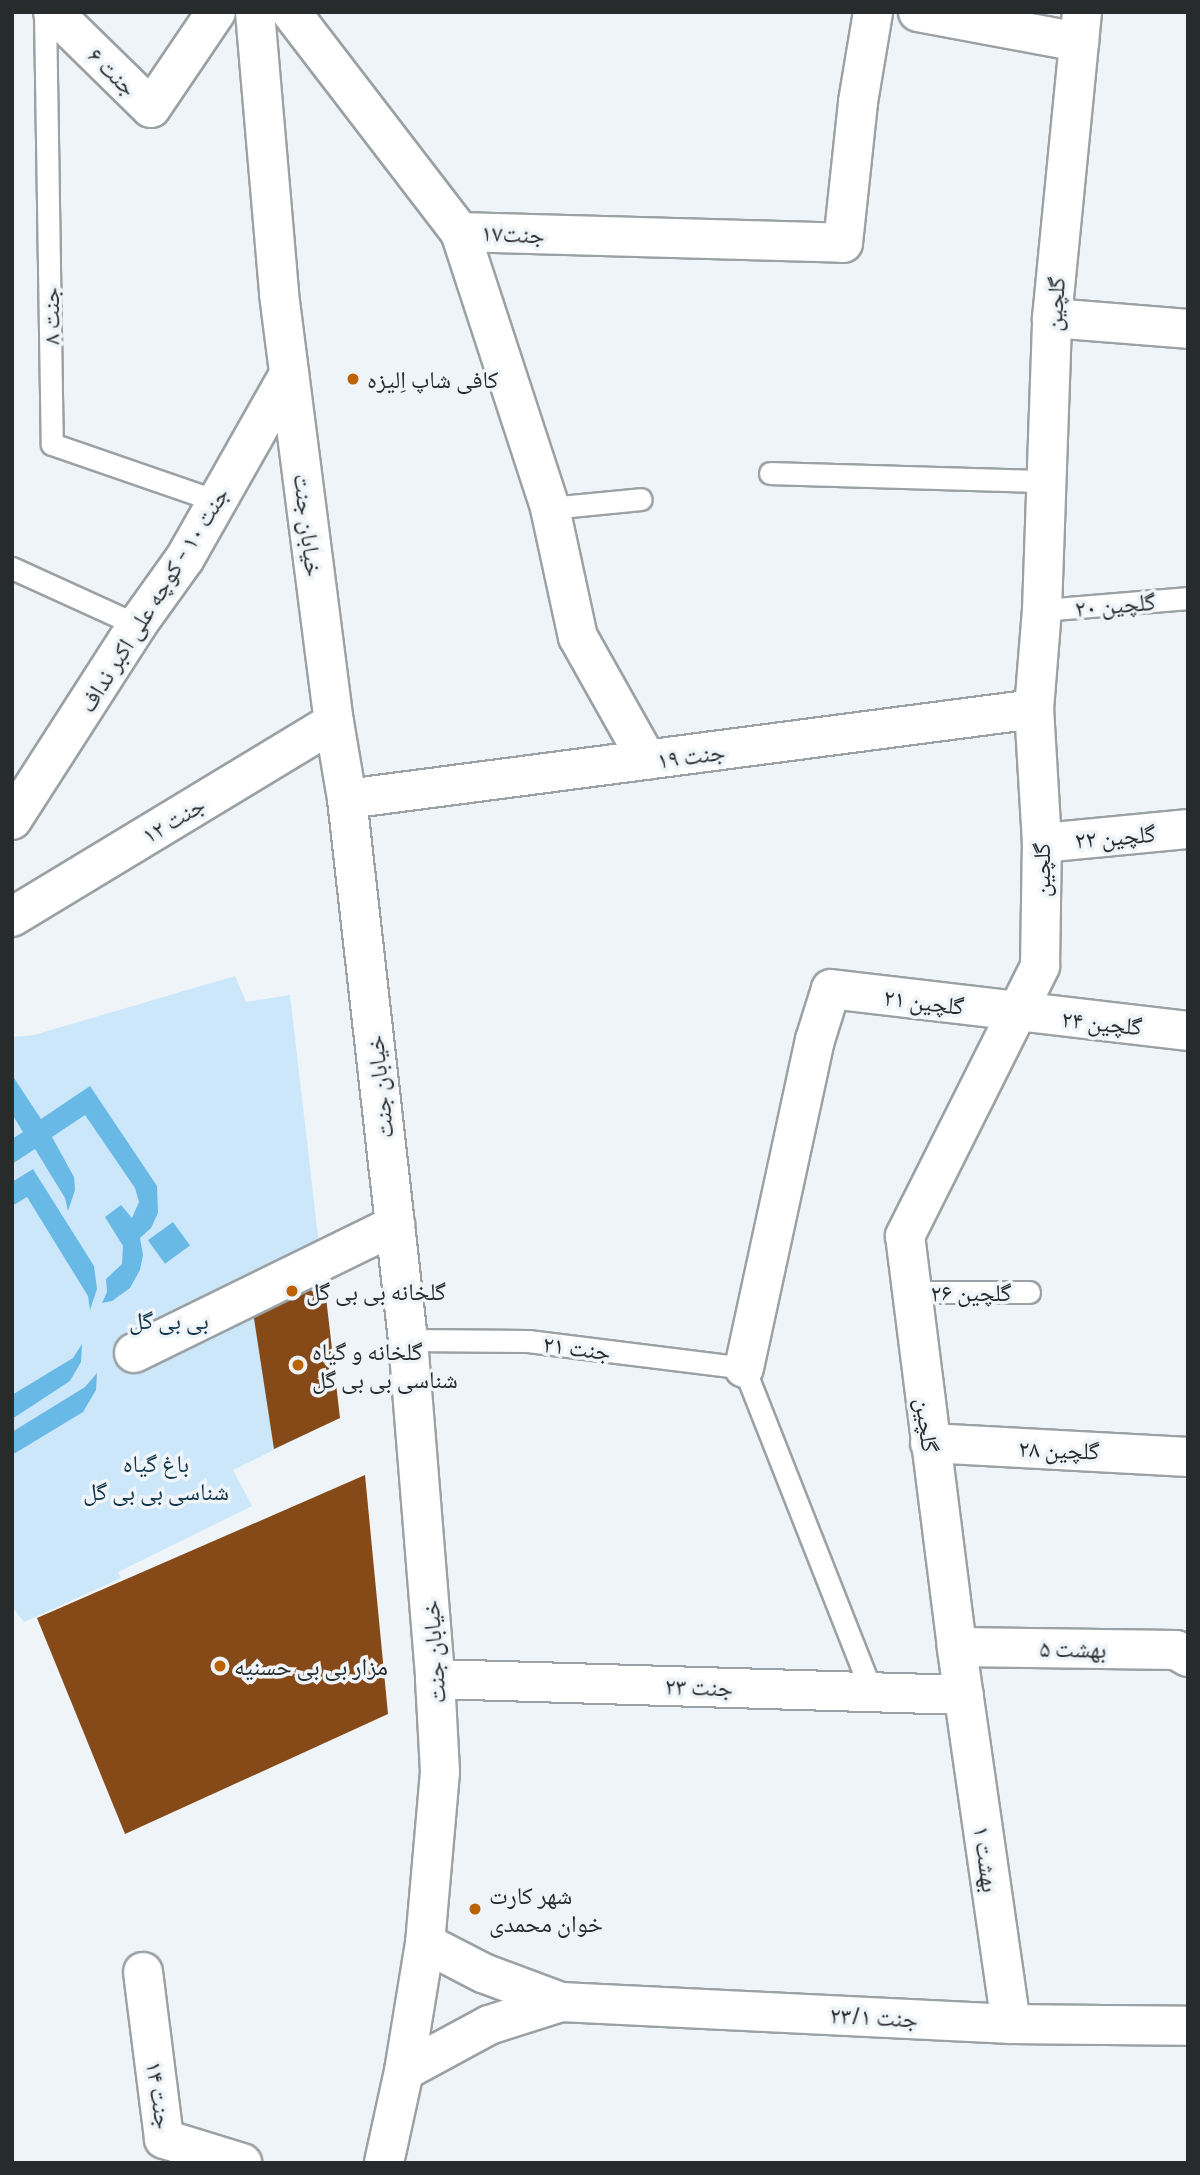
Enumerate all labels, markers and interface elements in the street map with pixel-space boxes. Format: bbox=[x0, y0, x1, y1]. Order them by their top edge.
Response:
street label: جنت ۶ bbox=[82, 41, 144, 101]
street label: جنت۱۷ bbox=[481, 218, 545, 248]
street label: گلچین bbox=[1038, 276, 1070, 332]
street label: جنت ۸ bbox=[35, 287, 65, 345]
place label: کافی شاپ اِلیزه bbox=[367, 365, 499, 393]
marker: کافی شاپ اِلیزه bbox=[345, 371, 361, 387]
street label: خیابان جنت bbox=[288, 472, 330, 578]
street label: جنت ۱۰ - کوچه علی اکبر نداف bbox=[72, 481, 234, 717]
street label: گلچین ۲۰ bbox=[1073, 586, 1157, 622]
street label: جنت ۱۹ bbox=[655, 736, 727, 774]
street label: جنت ۱۲ bbox=[136, 789, 210, 849]
street label: گلچین ۲۲ bbox=[1073, 818, 1157, 854]
street label: گلچین bbox=[1027, 843, 1055, 897]
street label: گلچین ۲۱ bbox=[882, 982, 966, 1020]
street label: گلچین ۲۴ bbox=[1060, 1003, 1144, 1041]
street label: خیابان جنت bbox=[359, 1034, 399, 1140]
place label: گلخانه بی بی گل bbox=[306, 1277, 446, 1305]
street label: گلچین ۲۶ bbox=[931, 1278, 1011, 1306]
marker: گلخانه بی بی گل bbox=[284, 1283, 300, 1299]
park label: بی بی گل bbox=[129, 1306, 209, 1334]
street label: جنت ۲۱ bbox=[541, 1329, 613, 1365]
place label: گلخانه و گیاه شناسی بی بی گل bbox=[312, 1337, 458, 1393]
marker: گلخانه و گیاه شناسی بی بی گل bbox=[290, 1357, 306, 1373]
street label: گلچین bbox=[910, 1396, 946, 1454]
street label: گلچین ۲۸ bbox=[1018, 1433, 1100, 1465]
park label: باغ گیاه شناسی بی بی گل bbox=[83, 1449, 229, 1505]
street label: خیابان جنت bbox=[415, 1599, 451, 1705]
street label: بهشت ۵ bbox=[1039, 1633, 1107, 1663]
place label: مزار بی بی حسنیه bbox=[234, 1652, 388, 1680]
marker: مزار بی بی حسنیه bbox=[212, 1658, 228, 1674]
street label: جنت ۲۳ bbox=[664, 1670, 734, 1702]
street label: بهشت ۱ bbox=[968, 1824, 1006, 1894]
place label: شهر کارت خوان محمدی bbox=[489, 1881, 603, 1937]
marker: شهر کارت خوان محمدی bbox=[467, 1901, 483, 1917]
street label: جنت ۲۳/۱ bbox=[829, 1999, 919, 2033]
street label: جنت ۱۴ bbox=[140, 2059, 180, 2131]

